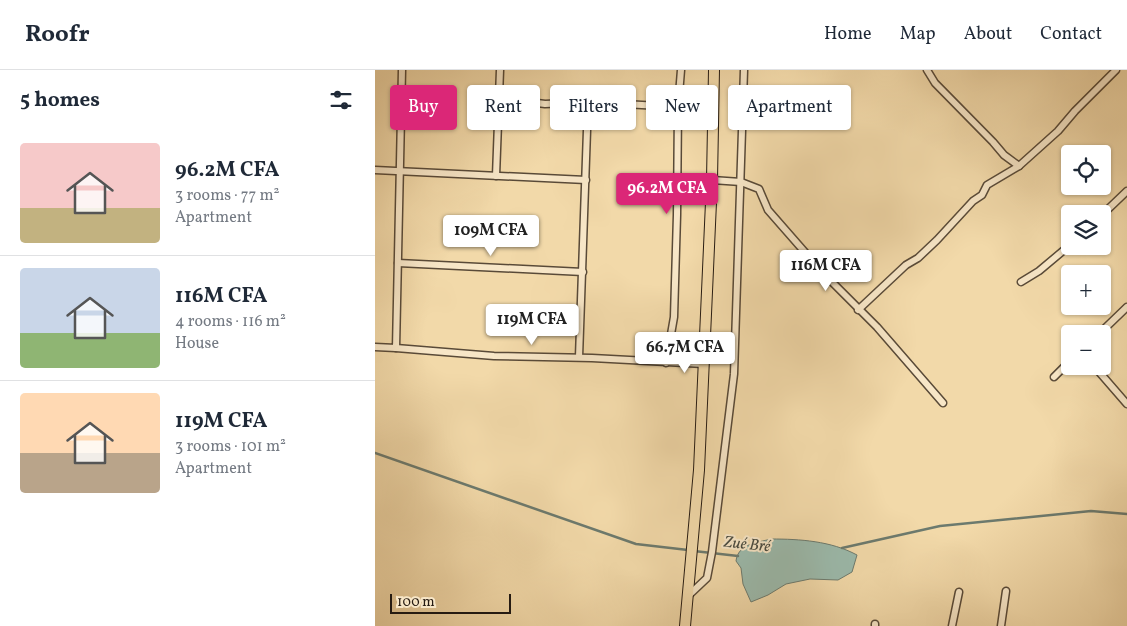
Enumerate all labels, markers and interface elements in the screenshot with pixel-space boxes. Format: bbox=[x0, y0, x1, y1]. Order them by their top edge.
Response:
text: Roofr bbox=[25, 18, 90, 52]
text: Home bbox=[824, 22, 872, 47]
text: Map bbox=[900, 22, 936, 47]
text: About bbox=[964, 22, 1012, 47]
text: Contact bbox=[1040, 22, 1102, 47]
chip: Buy bbox=[390, 85, 457, 130]
chip: Rent bbox=[467, 85, 540, 130]
chip: Filters bbox=[550, 85, 636, 130]
chip: New bbox=[646, 85, 718, 130]
chip: Apartment bbox=[728, 85, 851, 130]
text: 5 homes bbox=[20, 86, 100, 115]
icon: filters bbox=[327, 86, 355, 114]
map controls bbox=[1061, 145, 1111, 375]
button: locate bbox=[1061, 145, 1111, 195]
text: 96.2M CFA bbox=[175, 156, 279, 185]
icon: home bbox=[60, 163, 120, 223]
pin: 96.2M CFA bbox=[610, 172, 724, 215]
text: 96.2M CFA bbox=[627, 178, 707, 200]
text: 3 rooms · 77 m² bbox=[175, 185, 279, 207]
button: layers bbox=[1061, 205, 1111, 255]
text: Apartment bbox=[175, 207, 252, 229]
pin: 109M CFA bbox=[439, 214, 543, 257]
text: 109M CFA bbox=[454, 220, 528, 242]
pin: 116M CFA bbox=[774, 250, 878, 292]
text: 116M CFA bbox=[791, 255, 861, 277]
button: + bbox=[1061, 265, 1111, 315]
text: 116M CFA bbox=[175, 282, 267, 311]
icon: home bbox=[60, 288, 120, 348]
pin: 119M CFA bbox=[480, 304, 584, 346]
text: 119M CFA bbox=[497, 309, 567, 331]
text: 4 rooms · 116 m² bbox=[175, 311, 286, 333]
button: − bbox=[1061, 325, 1111, 375]
pin: 66.7M CFA bbox=[628, 332, 742, 374]
text: House bbox=[175, 333, 219, 355]
text: 66.7M CFA bbox=[646, 337, 724, 359]
text: 119M CFA bbox=[175, 407, 268, 436]
icon: home bbox=[60, 413, 120, 473]
text: 3 rooms · 101 m² bbox=[175, 436, 286, 458]
text: Apartment bbox=[175, 458, 252, 480]
water label: Zué Bré bbox=[722, 532, 772, 558]
scale bar bbox=[390, 591, 511, 614]
text: 100 m bbox=[397, 593, 435, 612]

